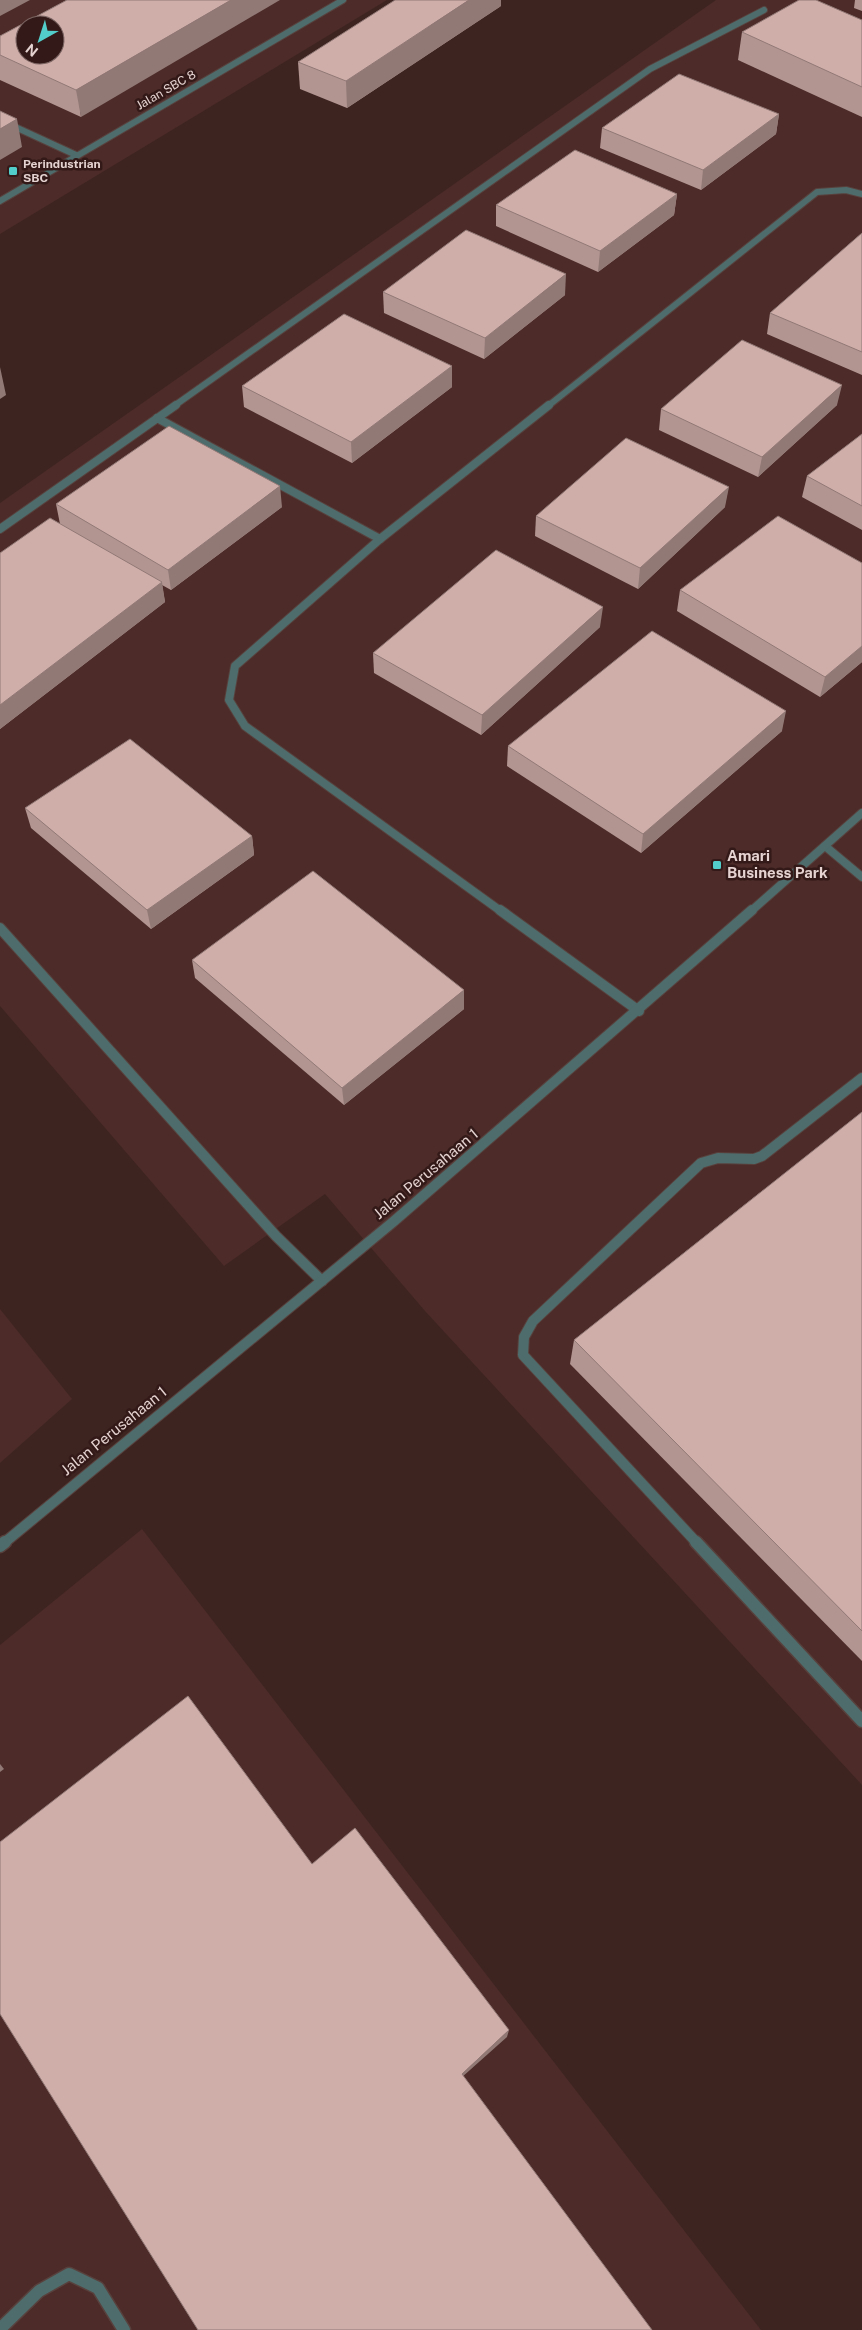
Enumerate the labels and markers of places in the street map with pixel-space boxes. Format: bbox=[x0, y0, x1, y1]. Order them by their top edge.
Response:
place label: Perindustrian SBC bbox=[23, 157, 101, 185]
marker: Perindustrian SBC bbox=[7, 165, 19, 177]
place label: Amari Business Park bbox=[727, 847, 828, 881]
marker: Amari Business Park bbox=[711, 859, 723, 871]

